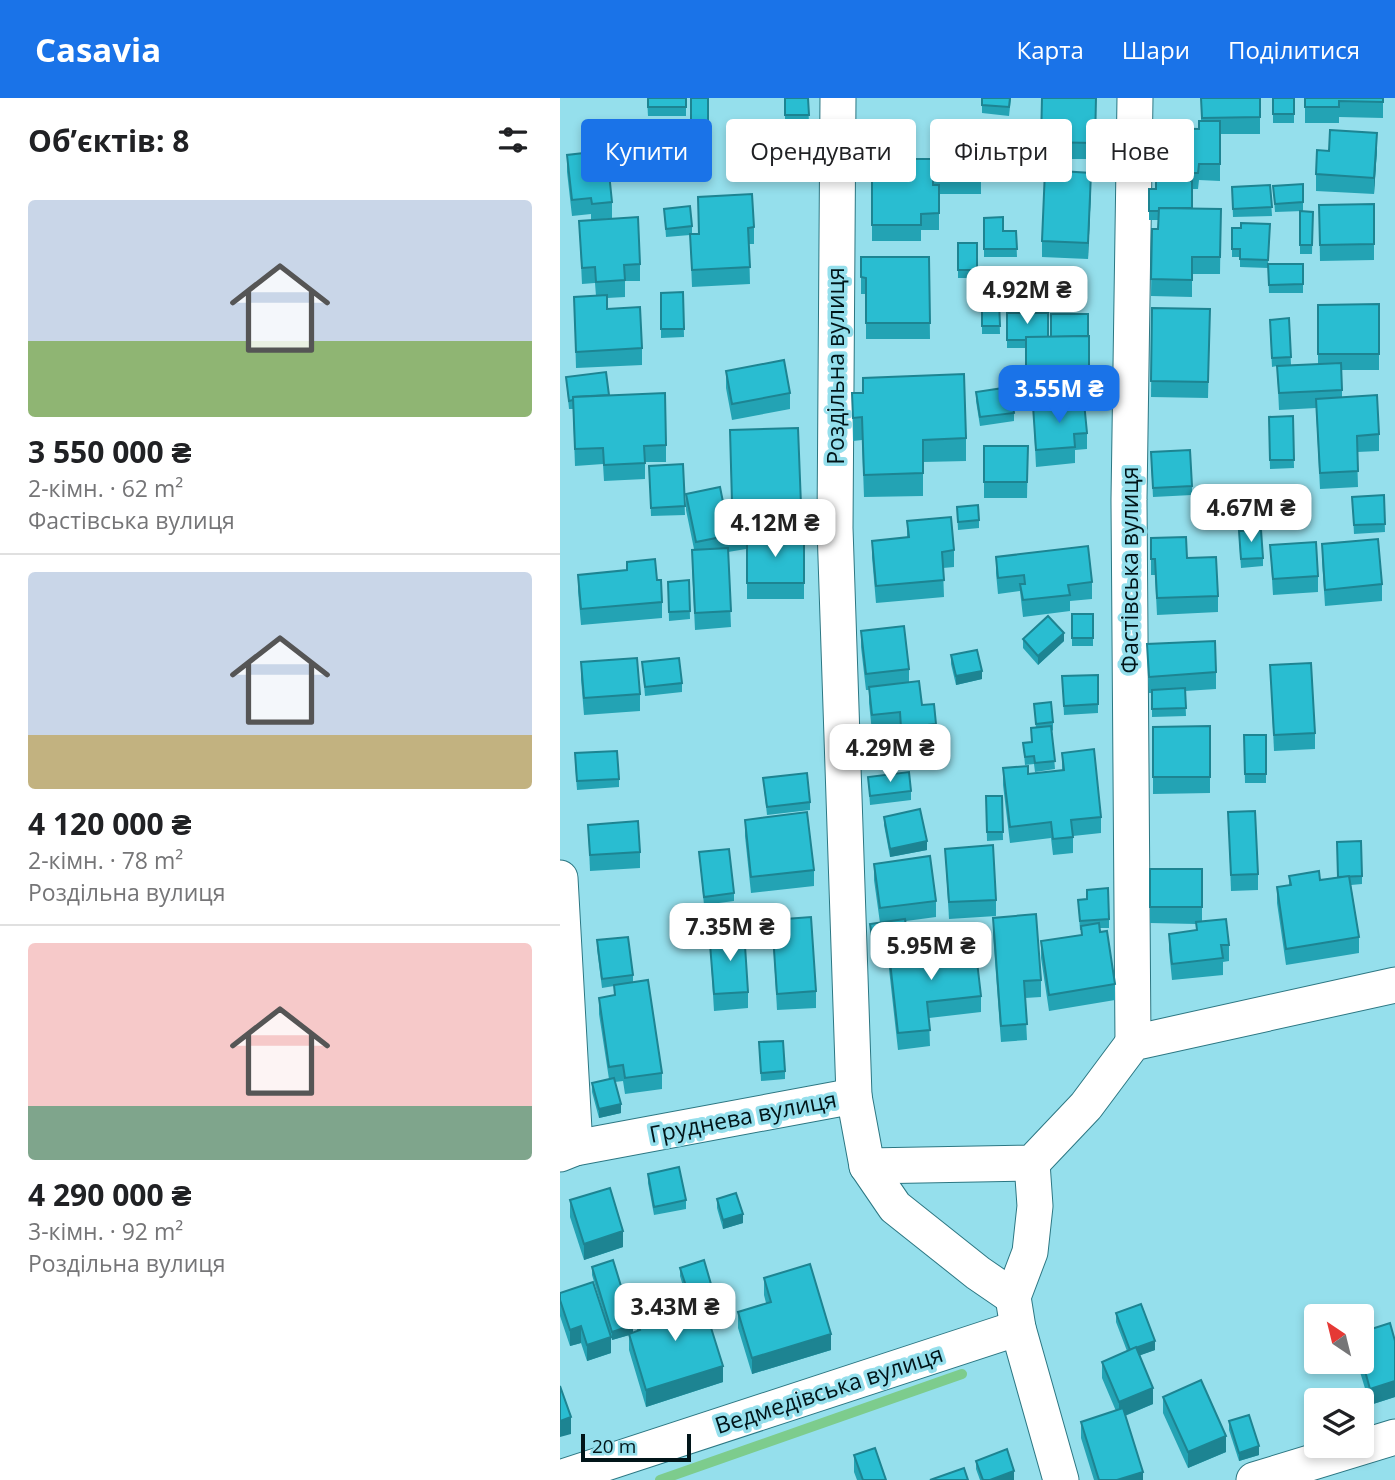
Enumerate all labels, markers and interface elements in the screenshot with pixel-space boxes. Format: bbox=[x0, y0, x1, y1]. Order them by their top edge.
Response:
text: Casavia bbox=[35, 27, 161, 72]
text: Карта bbox=[1017, 33, 1084, 66]
text: Шари bbox=[1122, 33, 1190, 66]
text: Поділитися bbox=[1228, 33, 1360, 66]
chip: Купити bbox=[581, 119, 712, 182]
chip: Орендувати bbox=[726, 119, 916, 182]
chip: Фільтри bbox=[930, 119, 1072, 182]
chip: Нове bbox=[1086, 119, 1194, 182]
text: Об’єктів: 8 bbox=[28, 120, 189, 161]
icon: filters bbox=[494, 121, 532, 159]
icon: home bbox=[217, 245, 343, 371]
pin: 4.92M ₴ bbox=[962, 266, 1092, 326]
street label: Роздільна вулиця bbox=[819, 267, 851, 465]
text: 4.92M ₴ bbox=[982, 273, 1072, 305]
pin: 3.55M ₴ bbox=[994, 366, 1124, 425]
text: 3.55M ₴ bbox=[1014, 372, 1104, 404]
text: 3 550 000 ₴ bbox=[28, 431, 191, 472]
street label: Фастівська вулиця bbox=[1113, 467, 1145, 673]
text: 2-кімн. · 62 m² bbox=[28, 472, 183, 504]
pin: 4.67M ₴ bbox=[1186, 484, 1316, 544]
text: 4.67M ₴ bbox=[1206, 491, 1296, 523]
pin: 4.12M ₴ bbox=[710, 500, 840, 559]
text: Фастівська вулиця bbox=[28, 504, 235, 536]
text: 4.12M ₴ bbox=[730, 506, 820, 538]
icon: home bbox=[217, 617, 343, 743]
pin: 4.29M ₴ bbox=[825, 724, 955, 784]
text: 4.29M ₴ bbox=[845, 731, 935, 763]
text: 4 120 000 ₴ bbox=[28, 803, 191, 844]
text: 2-кімн. · 78 m² bbox=[28, 844, 183, 876]
text: Роздільна вулиця bbox=[28, 876, 226, 908]
pin: 7.35M ₴ bbox=[665, 904, 795, 963]
text: 7.35M ₴ bbox=[685, 910, 775, 942]
pin: 5.95M ₴ bbox=[866, 922, 996, 982]
text: 5.95M ₴ bbox=[886, 929, 976, 961]
icon: home bbox=[217, 988, 343, 1114]
street label: Груднева вулиця bbox=[647, 1082, 839, 1150]
text: 4 290 000 ₴ bbox=[28, 1174, 191, 1215]
text: 3-кімн. · 92 m² bbox=[28, 1215, 183, 1247]
text: Роздільна вулиця bbox=[28, 1247, 226, 1279]
pin: 3.43M ₴ bbox=[610, 1284, 740, 1343]
text: 3.43M ₴ bbox=[630, 1290, 720, 1322]
north arrow bbox=[1304, 1304, 1374, 1374]
map controls bbox=[1304, 1304, 1374, 1458]
street label: Ведмедівська вулиця bbox=[711, 1337, 947, 1441]
button: layers bbox=[1304, 1388, 1374, 1458]
scale bar bbox=[581, 1431, 691, 1463]
text: 20 m bbox=[592, 1433, 636, 1459]

